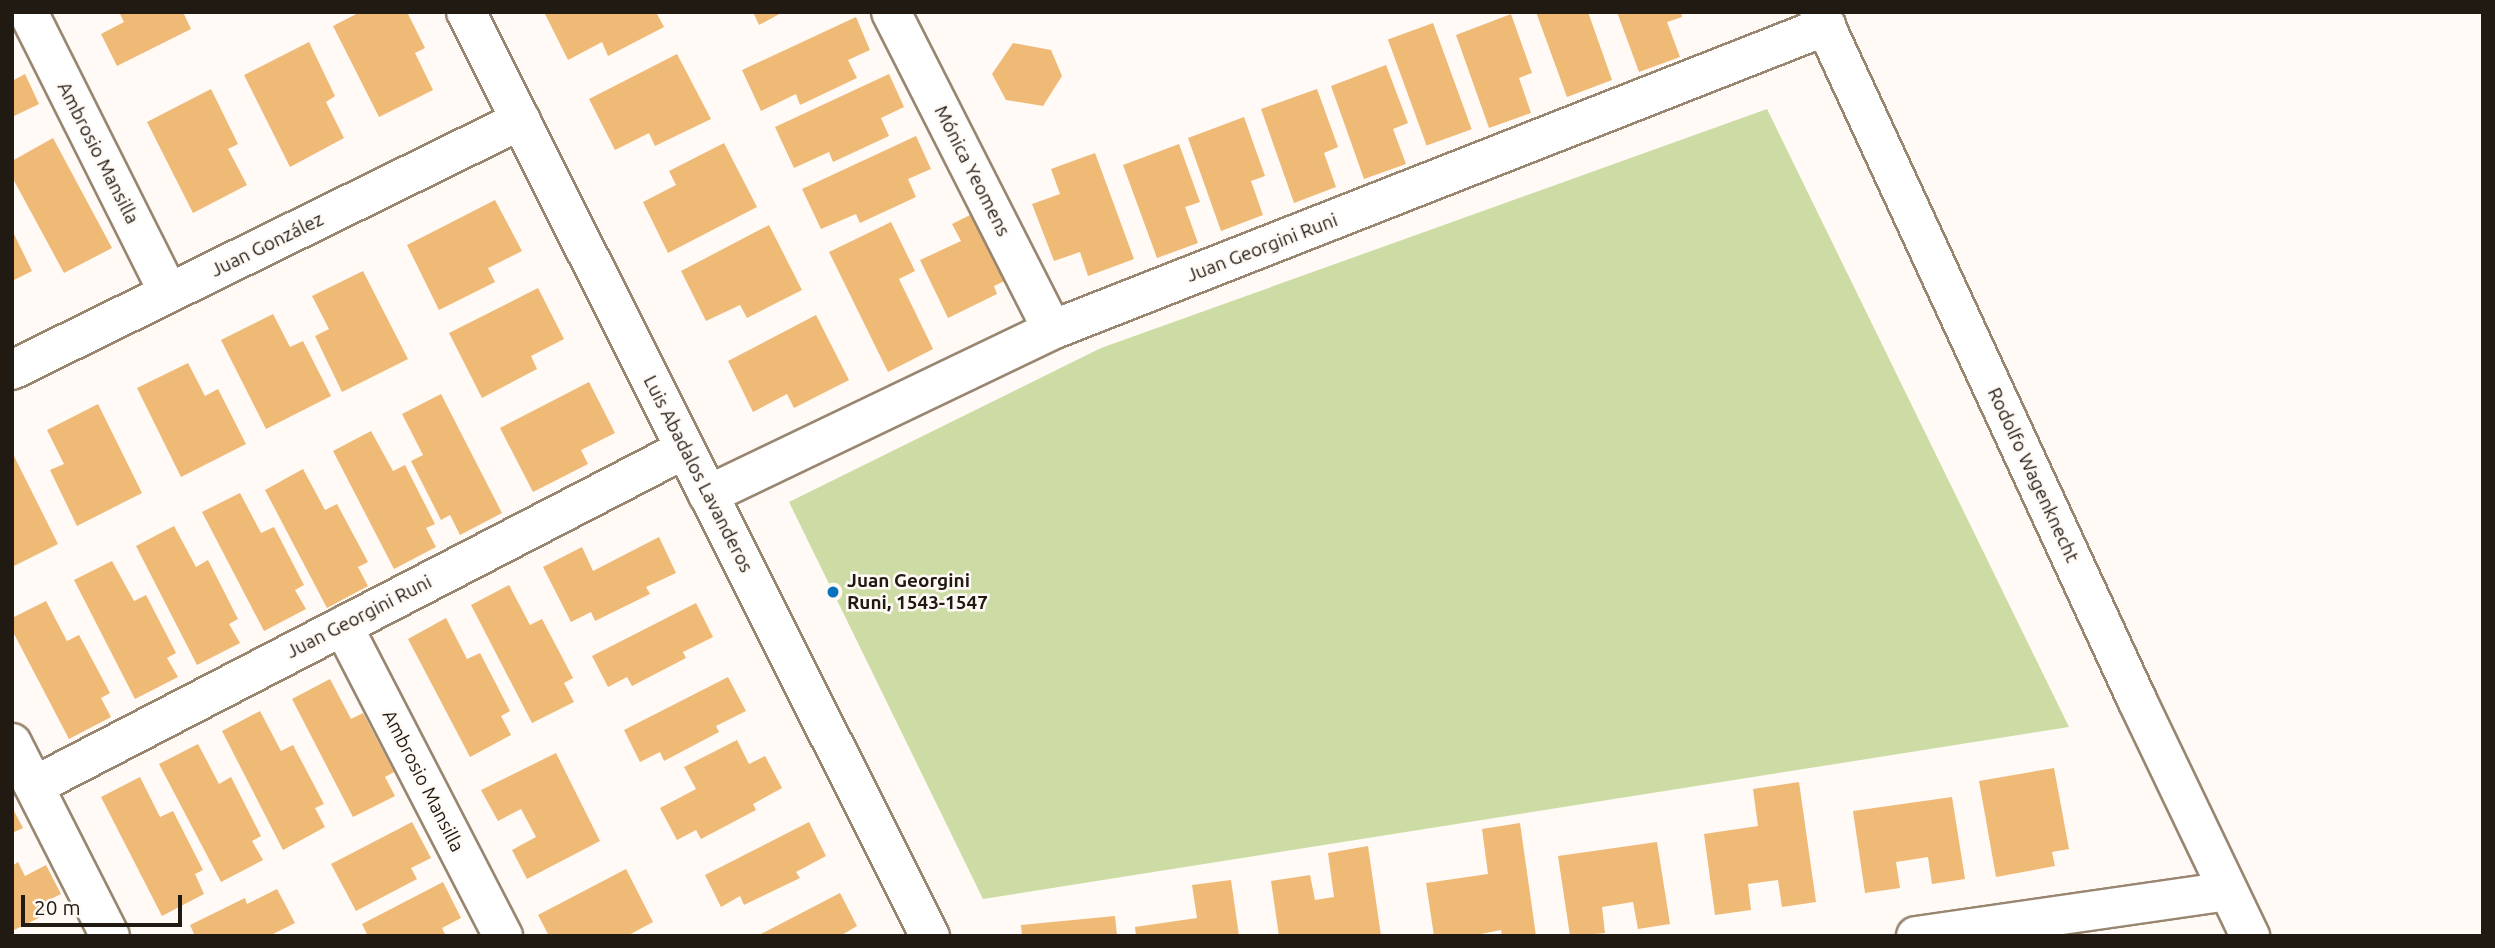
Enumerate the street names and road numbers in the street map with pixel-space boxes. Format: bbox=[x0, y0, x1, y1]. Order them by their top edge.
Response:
street label: Ambrosio Mansilla bbox=[52, 78, 144, 228]
street label: Mónica Yeomens bbox=[929, 102, 1015, 240]
street label: Juan González bbox=[207, 208, 327, 282]
street label: Juan Georgini Runi bbox=[1183, 209, 1341, 287]
street label: Luis Abadalos Lavanderos bbox=[638, 372, 758, 576]
street label: Rodolfo Wagenknecht bbox=[1982, 384, 2084, 566]
street label: Juan Georgini Runi bbox=[283, 571, 435, 663]
street label: Ambrosio Mansilla bbox=[377, 706, 469, 856]

